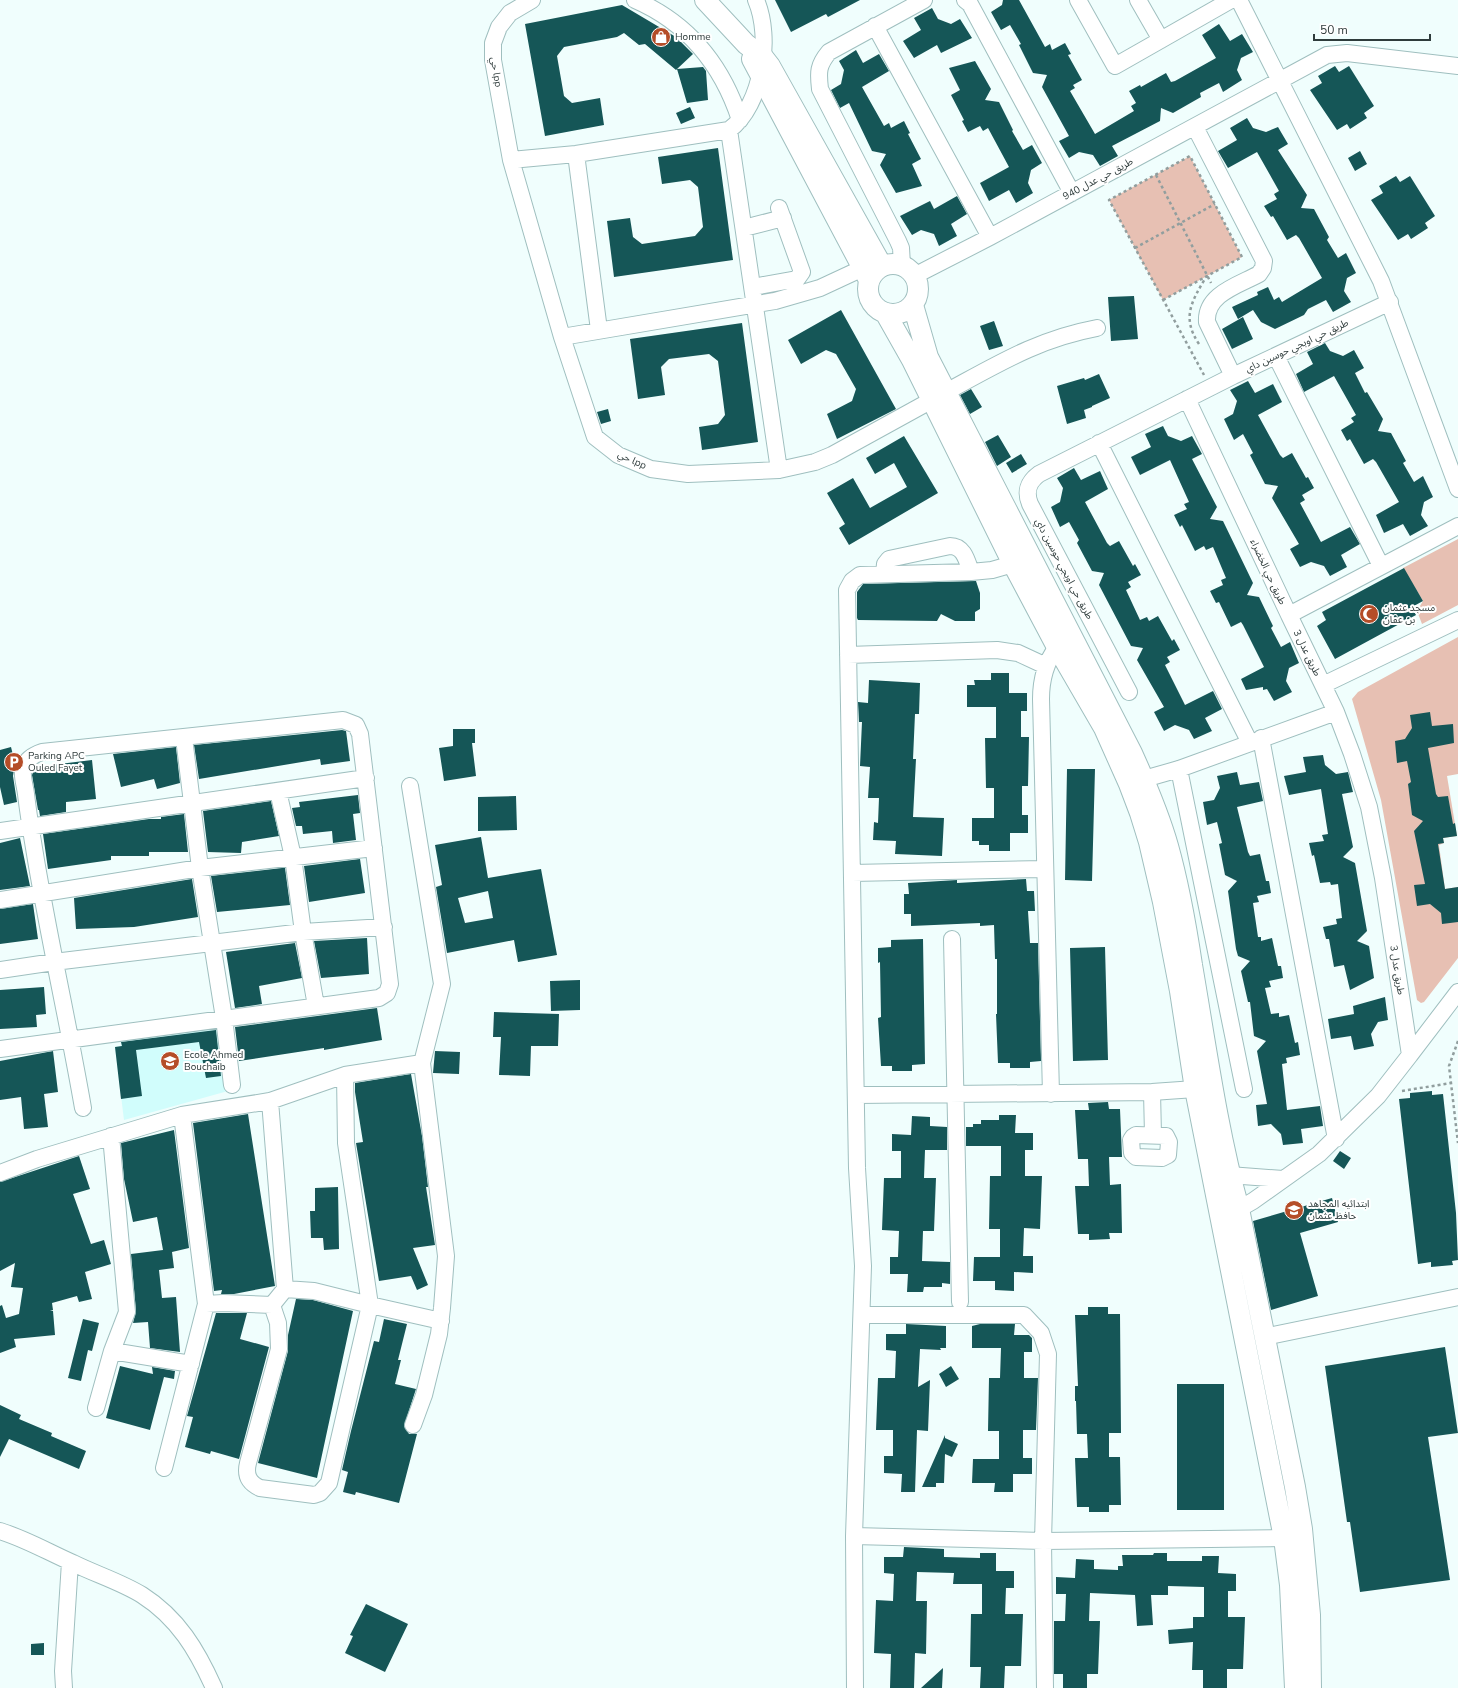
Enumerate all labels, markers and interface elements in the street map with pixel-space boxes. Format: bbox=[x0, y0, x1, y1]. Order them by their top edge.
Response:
scale bar bbox=[1314, 16, 1430, 42]
text: 50 m bbox=[1320, 22, 1348, 38]
shop icon: Homme bbox=[650, 26, 672, 48]
place label: Homme bbox=[675, 30, 711, 44]
street label: حي lpp bbox=[486, 56, 505, 88]
street label: طريق حي عدل 940 bbox=[1060, 154, 1136, 204]
street label: طريق حي اوبجي حوسين داي bbox=[1243, 316, 1351, 376]
street label: حي lpp bbox=[615, 447, 649, 473]
street label: طريق حي اوبجي حوسين داي bbox=[1031, 516, 1097, 622]
street label: طريق حي الخضراء bbox=[1246, 537, 1289, 607]
place label: مسجد عثمان بن عفان bbox=[1383, 601, 1435, 627]
mosque icon: مسجد عثمان بن عفان bbox=[1358, 603, 1380, 625]
street label: طريق عدل 3 bbox=[1290, 627, 1324, 679]
place label: Parking APC Ouled Fayet bbox=[28, 749, 85, 775]
parking icon: Parking APC Ouled Fayet bbox=[3, 751, 25, 773]
street label: طريق عدل 3 bbox=[1386, 944, 1408, 996]
place label: Ecole Ahmed Bouchaib bbox=[184, 1048, 244, 1074]
school or university icon: Ecole Ahmed Bouchaib bbox=[159, 1050, 181, 1072]
place label: ابتدائيه المجاهد حافظ عثمان bbox=[1308, 1197, 1369, 1223]
school or university icon: ابتدائيه المجاهد حافظ عثمان bbox=[1283, 1199, 1305, 1221]

